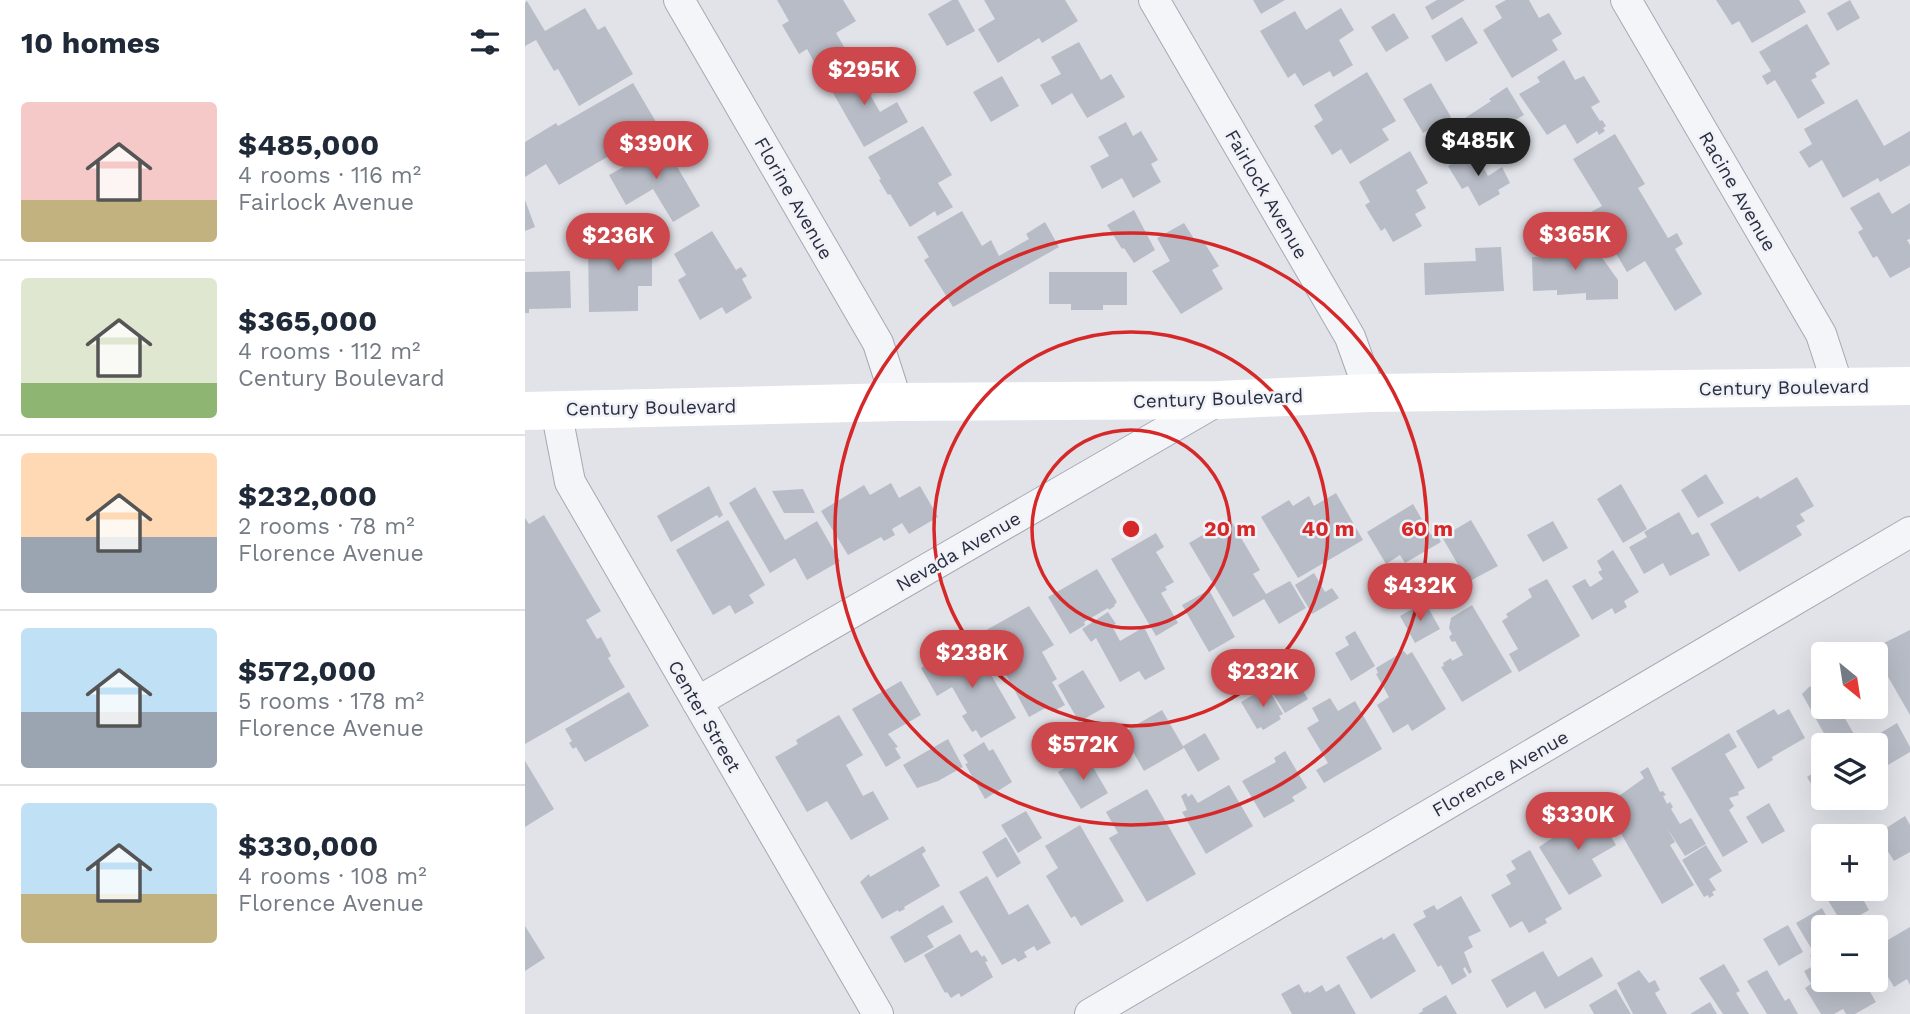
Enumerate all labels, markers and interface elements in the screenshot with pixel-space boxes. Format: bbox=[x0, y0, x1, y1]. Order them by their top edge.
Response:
icon: filters bbox=[466, 23, 504, 61]
text: 10 homes bbox=[21, 25, 160, 60]
pin: $295K bbox=[815, 48, 913, 107]
text: $295K bbox=[828, 56, 900, 83]
pin: $485K bbox=[1429, 118, 1527, 178]
pin: $390K bbox=[607, 122, 705, 181]
street label: Fairlock Avenue bbox=[1220, 126, 1313, 263]
text: $485,000 bbox=[238, 127, 379, 162]
text: $485K bbox=[1441, 127, 1515, 154]
street label: Racine Avenue bbox=[1694, 127, 1781, 255]
icon: home bbox=[77, 130, 161, 214]
text: $390K bbox=[619, 130, 693, 157]
street label: Florine Avenue bbox=[749, 133, 838, 263]
text: 4 rooms · 116 m² bbox=[238, 162, 421, 189]
text: Fairlock Avenue bbox=[238, 189, 414, 216]
pin: $365K bbox=[1526, 212, 1624, 272]
pin: $236K bbox=[569, 214, 667, 273]
text: $365K bbox=[1539, 221, 1611, 248]
text: $236K bbox=[582, 222, 654, 249]
text: $365,000 bbox=[238, 303, 377, 338]
icon: home bbox=[77, 306, 161, 390]
text: 4 rooms · 112 m² bbox=[238, 338, 420, 365]
text: Century Boulevard bbox=[238, 365, 445, 392]
street label: Century Boulevard bbox=[1698, 375, 1870, 400]
street label: Century Boulevard bbox=[1132, 384, 1304, 413]
street label: Century Boulevard bbox=[565, 395, 737, 420]
text: $232,000 bbox=[238, 478, 377, 513]
icon: home bbox=[77, 481, 161, 565]
street label: Nevada Avenue bbox=[892, 506, 1025, 596]
text: 2 rooms · 78 m² bbox=[238, 513, 415, 540]
text: 20 m bbox=[1204, 516, 1256, 541]
text: 40 m bbox=[1302, 516, 1354, 541]
text: 60 m bbox=[1401, 516, 1453, 541]
centre of rings bbox=[1119, 517, 1143, 541]
text: Florence Avenue bbox=[238, 540, 424, 567]
pin: $432K bbox=[1371, 564, 1469, 623]
text: $432K bbox=[1384, 572, 1456, 599]
pin: $238K bbox=[923, 630, 1021, 690]
text: $238K bbox=[936, 639, 1008, 666]
north arrow bbox=[1811, 642, 1888, 719]
map controls bbox=[1811, 642, 1888, 992]
pin: $232K bbox=[1214, 650, 1312, 709]
text: $572,000 bbox=[238, 653, 376, 688]
icon: home bbox=[77, 656, 161, 740]
street label: Center Street bbox=[663, 656, 746, 776]
text: $232K bbox=[1227, 658, 1299, 685]
text: 5 rooms · 178 m² bbox=[238, 688, 424, 715]
text: Florence Avenue bbox=[238, 715, 424, 742]
pin: $572K bbox=[1034, 722, 1132, 782]
street label: Florence Avenue bbox=[1428, 725, 1572, 822]
text: $572K bbox=[1047, 731, 1119, 758]
button: layers bbox=[1811, 733, 1888, 810]
pin: $330K bbox=[1529, 792, 1627, 852]
text: $330K bbox=[1542, 801, 1614, 828]
button: + bbox=[1811, 824, 1888, 901]
text: $330,000 bbox=[238, 828, 378, 863]
icon: home bbox=[77, 831, 161, 915]
text: 4 rooms · 108 m² bbox=[238, 863, 427, 890]
text: Florence Avenue bbox=[238, 890, 424, 917]
button: − bbox=[1811, 915, 1888, 992]

